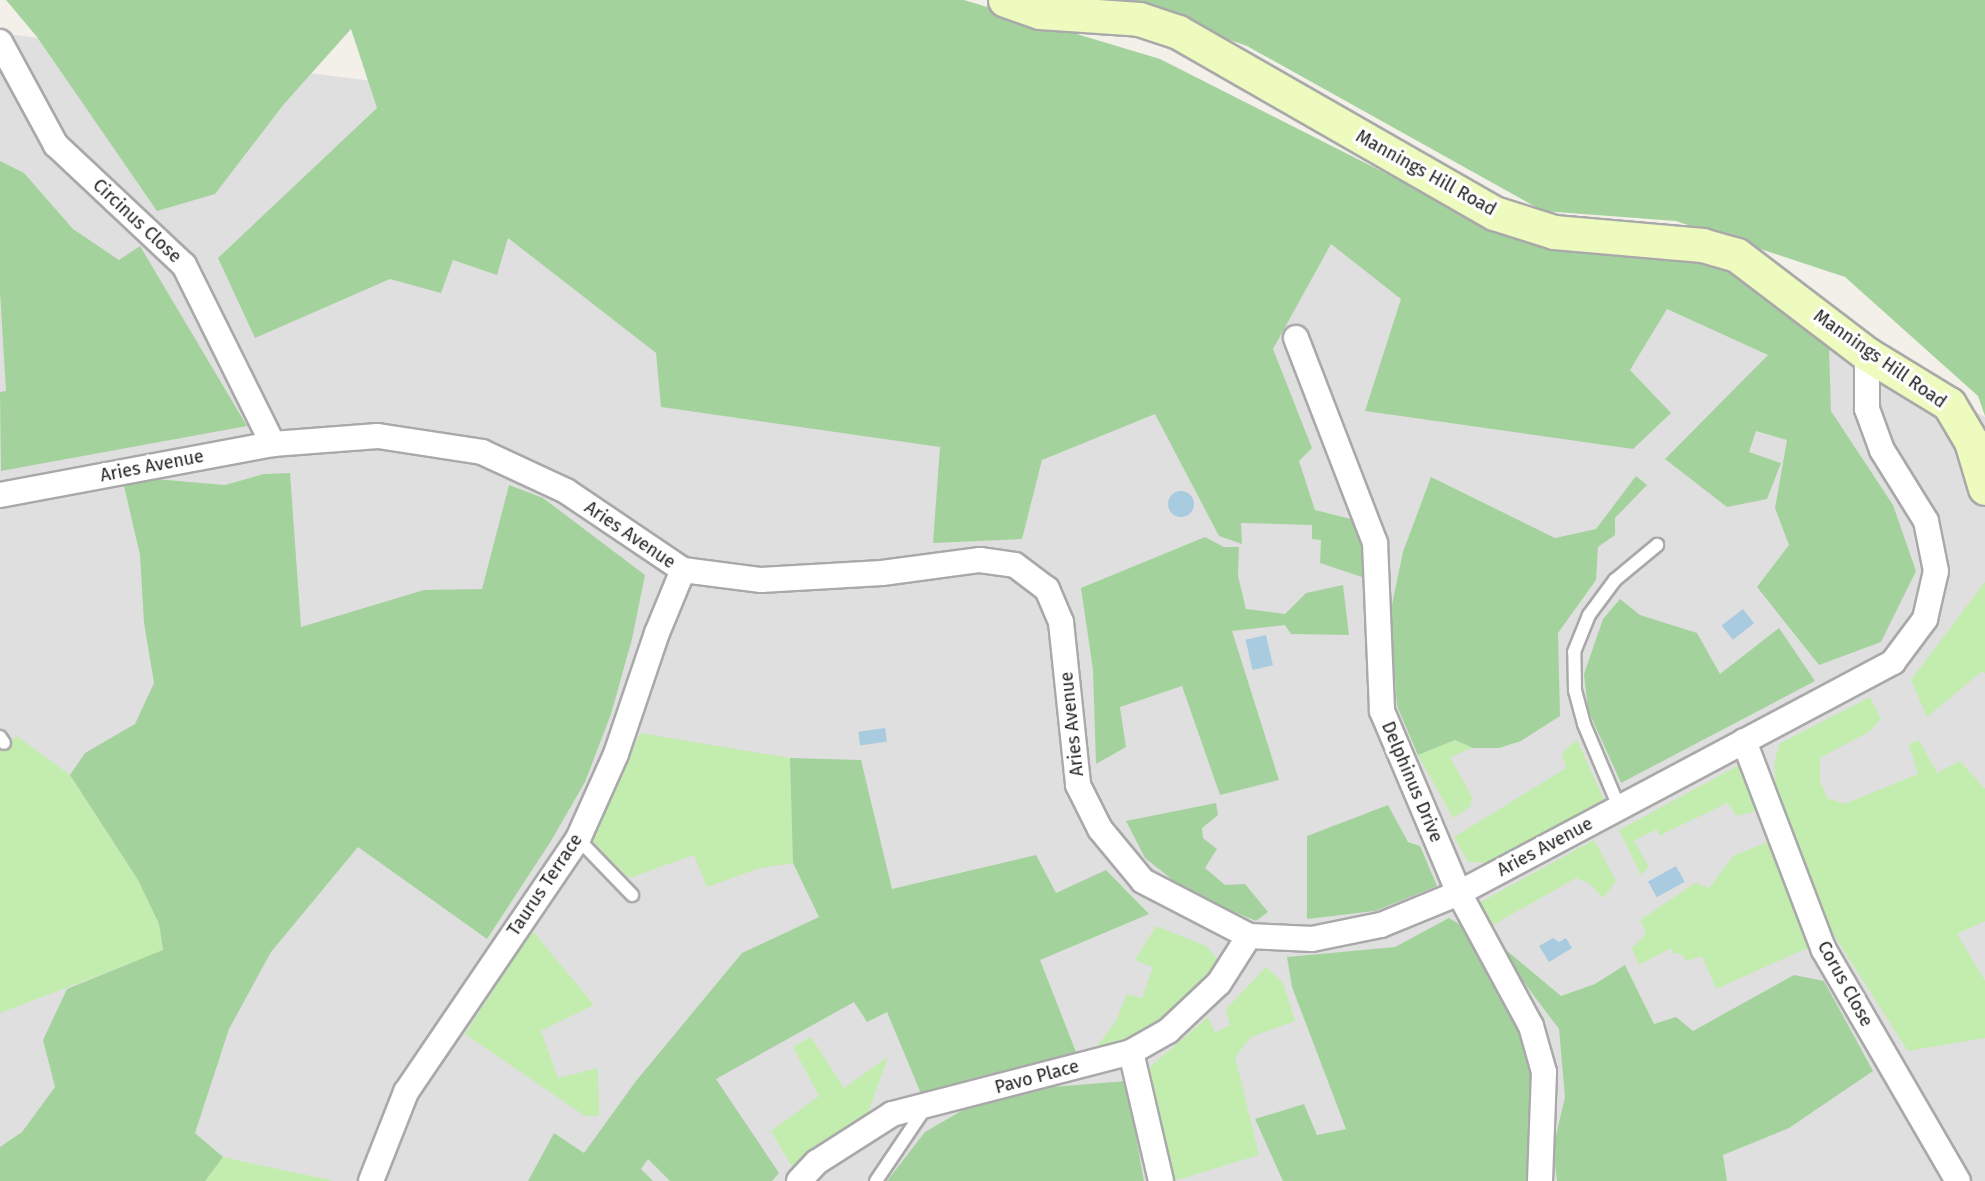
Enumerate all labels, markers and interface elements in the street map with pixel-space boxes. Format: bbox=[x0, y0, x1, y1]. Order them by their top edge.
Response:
street label: Mannings Hill Road bbox=[1352, 125, 1500, 221]
street label: Circinus Close bbox=[88, 174, 186, 268]
street label: Mannings Hill Road bbox=[1809, 305, 1951, 413]
street label: Aries Avenue bbox=[98, 445, 206, 487]
street label: Aries Avenue bbox=[580, 497, 680, 573]
street label: Aries Avenue bbox=[1056, 671, 1088, 777]
street label: Delphinus Drive bbox=[1377, 718, 1447, 846]
street label: Aries Avenue bbox=[1494, 813, 1596, 881]
street label: Taurus Terrace bbox=[503, 830, 587, 940]
street label: Corus Close bbox=[1813, 937, 1877, 1031]
street label: Pavo Place bbox=[992, 1055, 1082, 1099]

